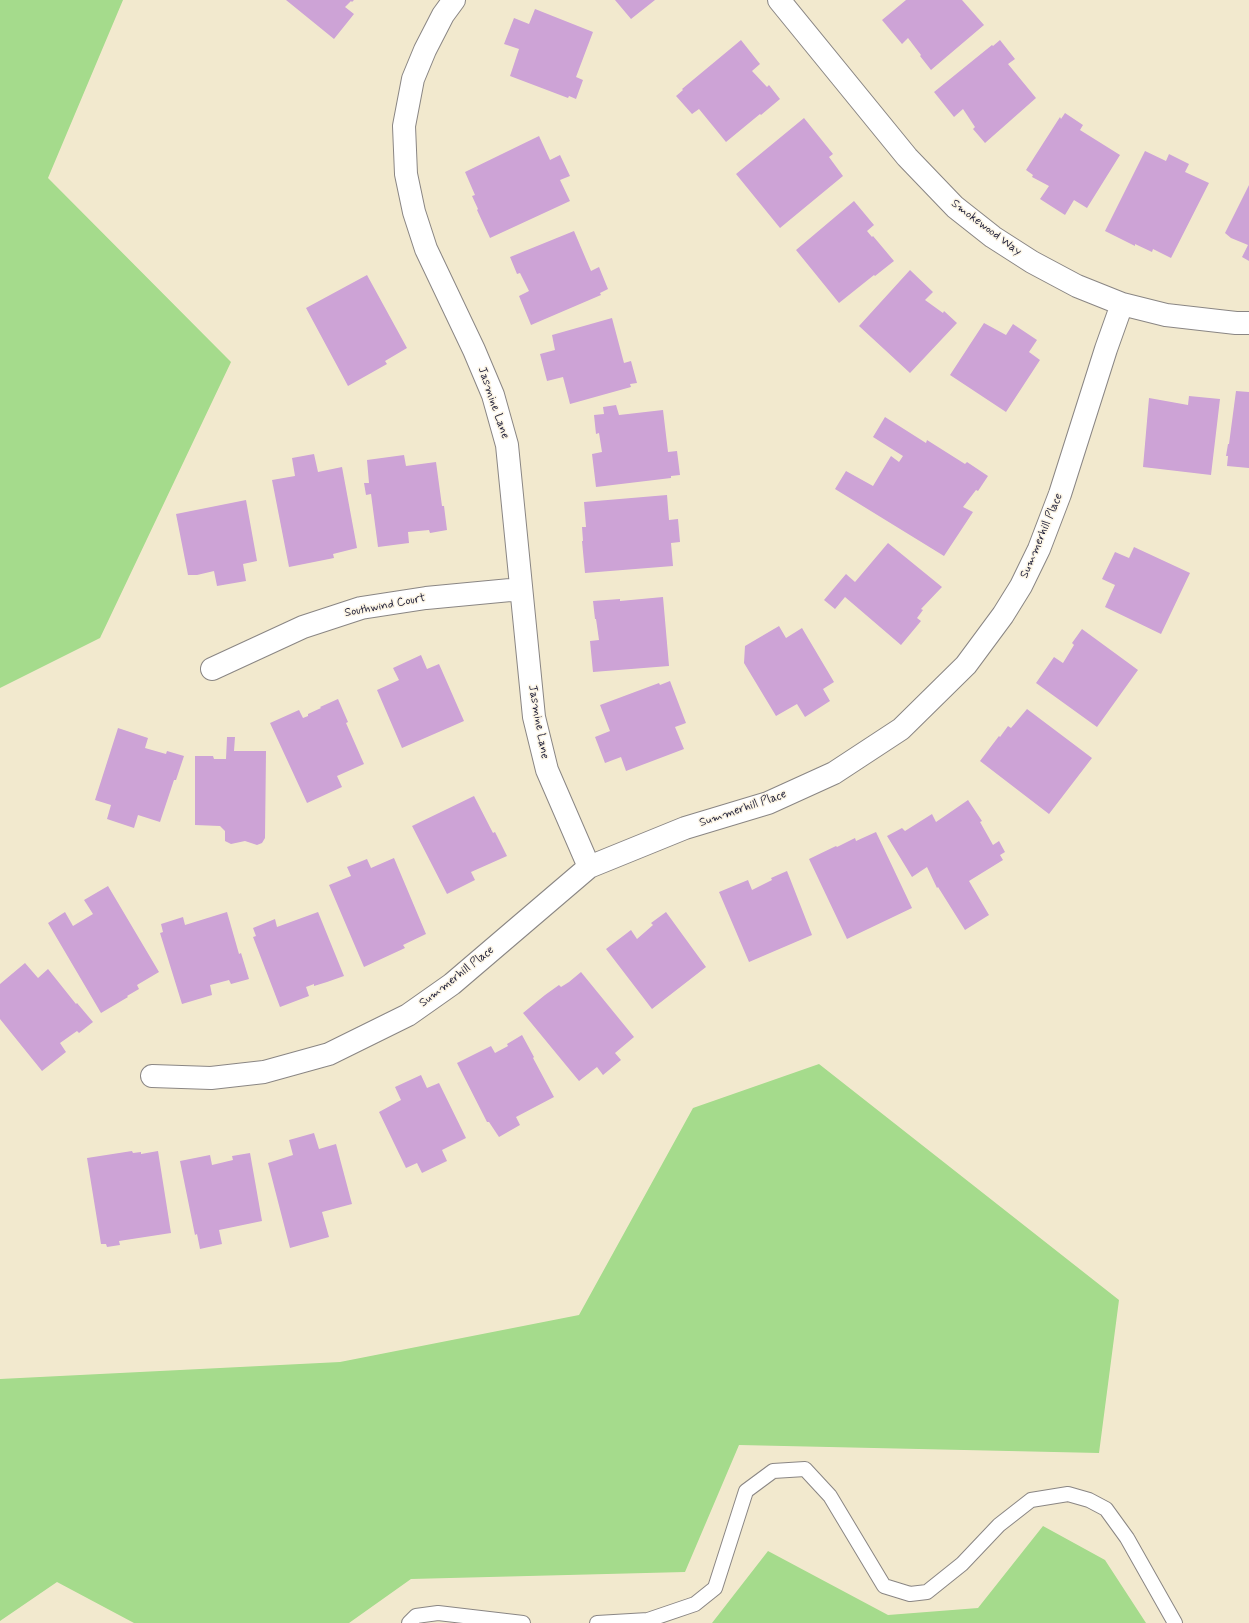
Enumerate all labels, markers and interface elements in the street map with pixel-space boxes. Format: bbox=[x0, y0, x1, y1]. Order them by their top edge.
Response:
street label: Smokewood Way bbox=[948, 197, 1024, 259]
street label: Jasmine Lane bbox=[474, 365, 512, 441]
street label: Summerhill Place bbox=[1018, 491, 1066, 581]
street label: Southwind Court bbox=[343, 591, 427, 621]
street label: Jasmine Lane bbox=[524, 684, 552, 760]
street label: Summerhill Place bbox=[698, 787, 788, 831]
street label: Summerhill Place bbox=[417, 943, 497, 1011]

